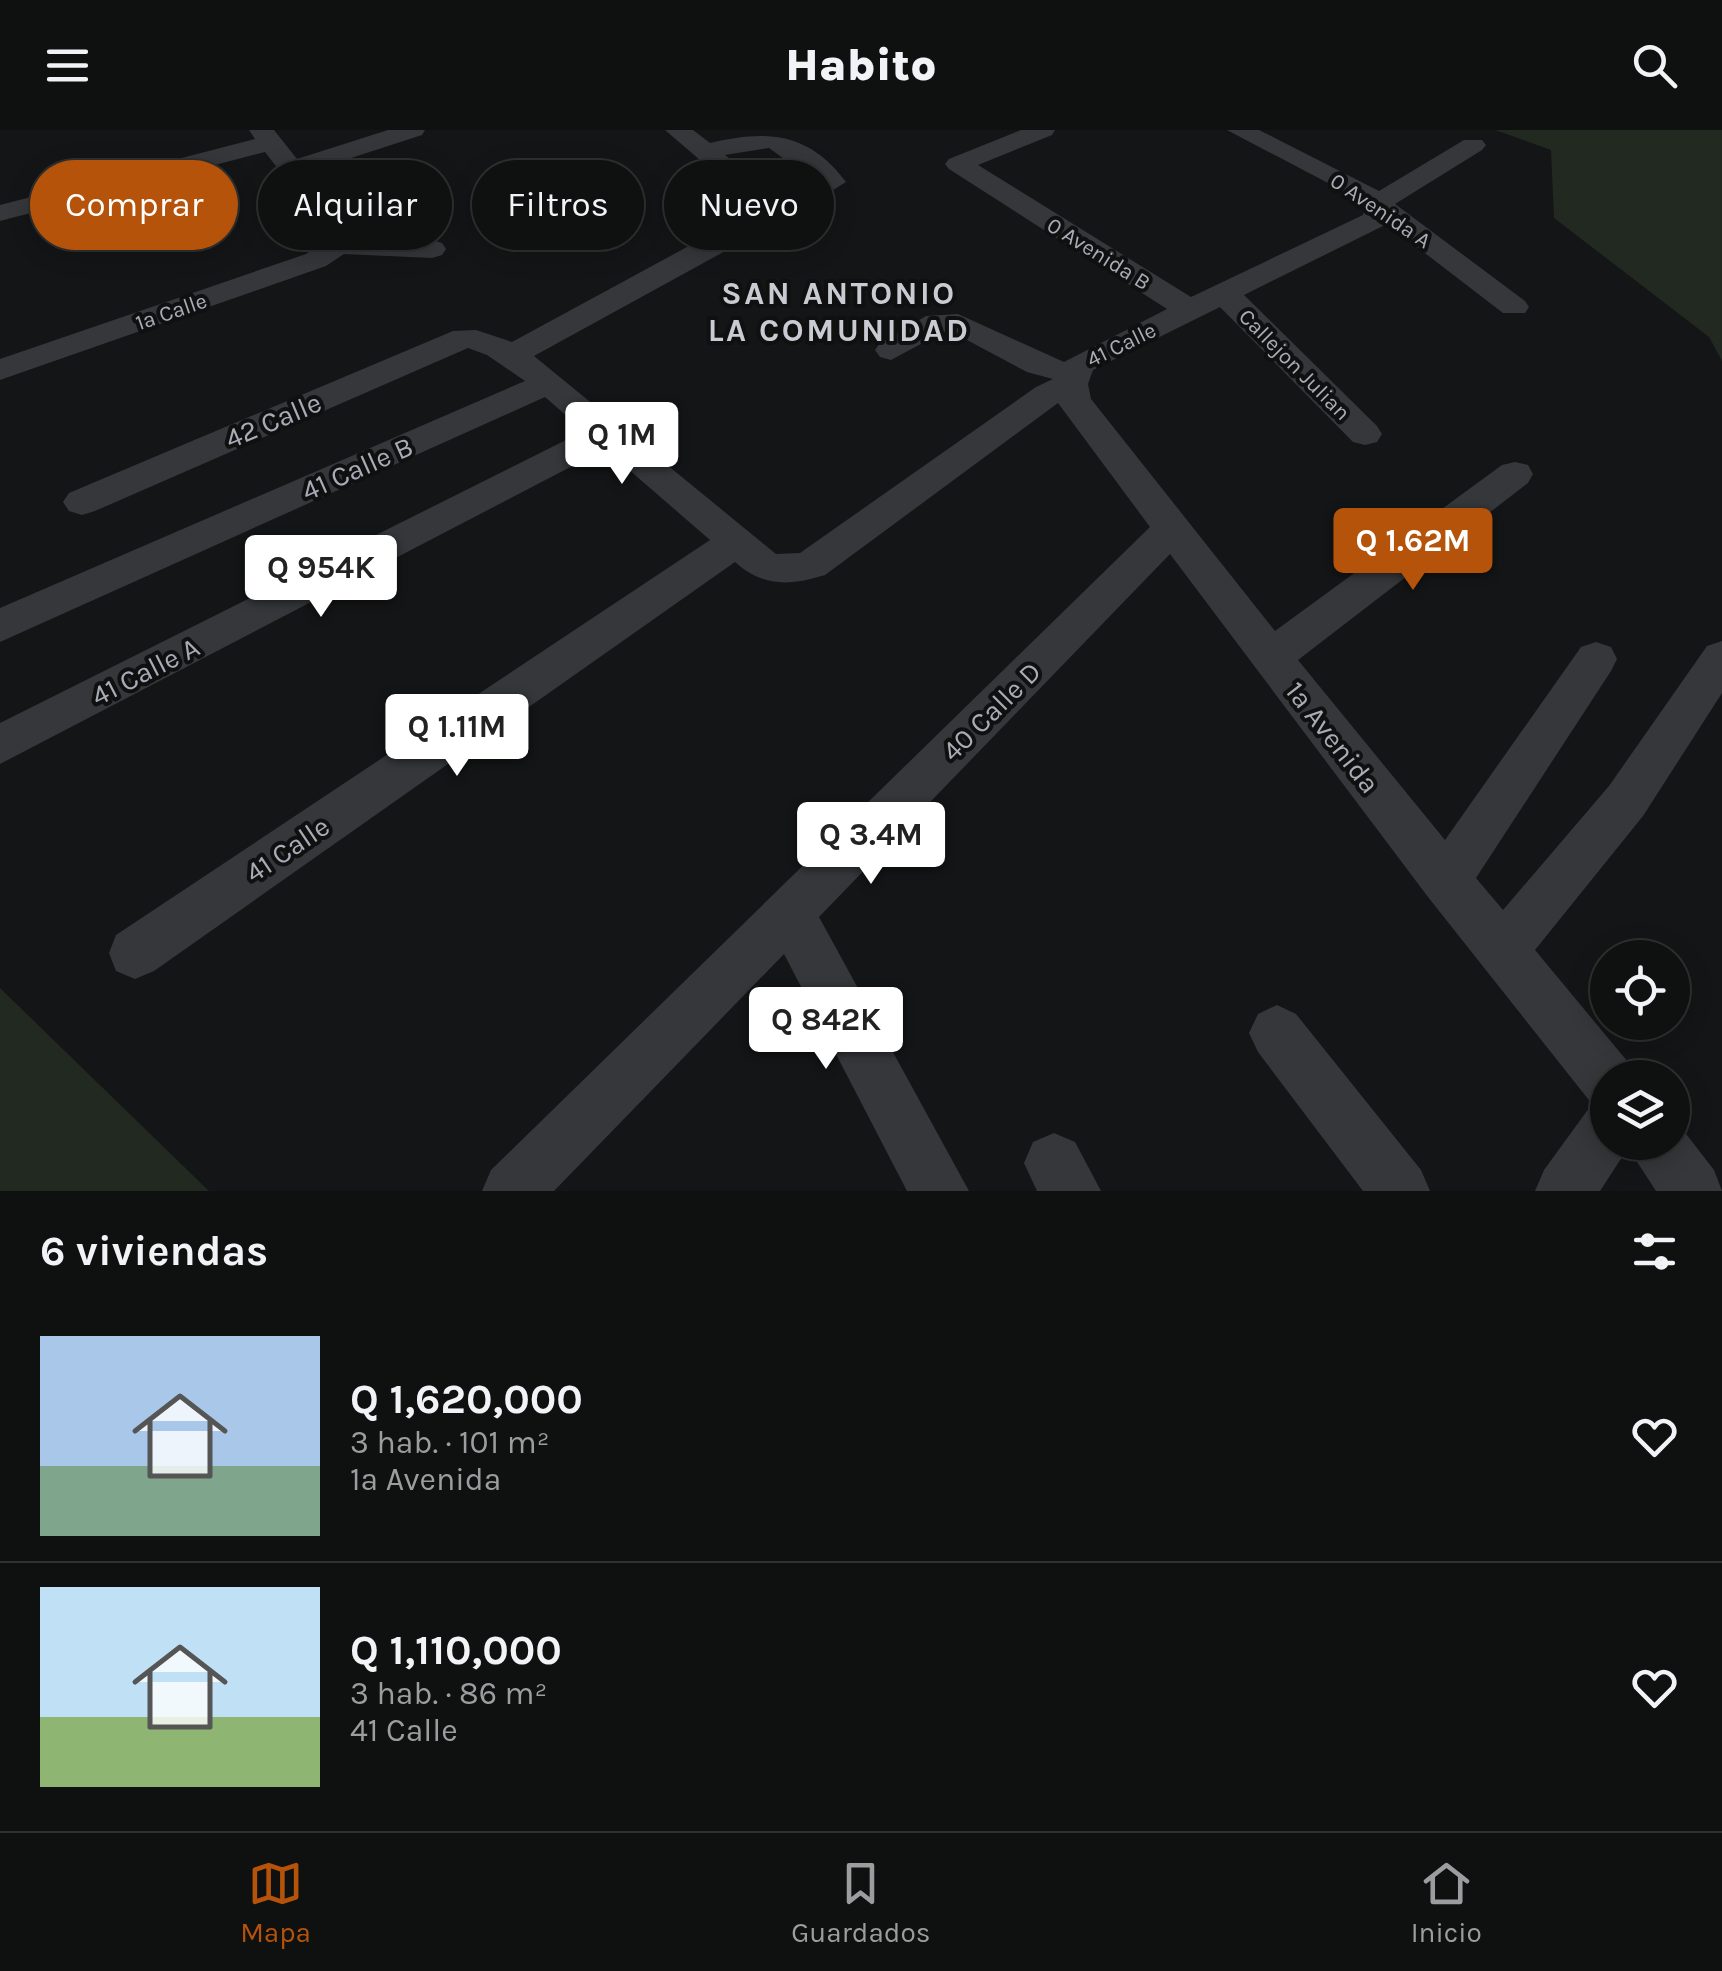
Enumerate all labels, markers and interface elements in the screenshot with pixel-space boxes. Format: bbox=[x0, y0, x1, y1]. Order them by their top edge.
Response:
icon: menu bbox=[40, 38, 95, 93]
icon: search bbox=[1627, 38, 1682, 93]
text: Habito bbox=[785, 39, 937, 91]
chip: Comprar bbox=[30, 160, 238, 250]
chip: Alquilar bbox=[258, 160, 452, 250]
chip: Filtros bbox=[472, 160, 644, 250]
chip: Nuevo bbox=[664, 160, 834, 250]
street label: 0 Avenida A bbox=[1325, 168, 1436, 254]
street label: 0 Avenida B bbox=[1042, 212, 1155, 296]
district label: SAN ANTONIO LA COMUNIDAD bbox=[708, 275, 970, 349]
street label: 1a Calle bbox=[132, 288, 210, 336]
street label: Callejon Julian bbox=[1233, 304, 1355, 426]
street label: 41 Calle bbox=[1082, 317, 1160, 373]
street label: 42 Calle bbox=[220, 386, 326, 455]
pin: Q 1M bbox=[563, 402, 681, 487]
text: Q 1M bbox=[587, 416, 657, 453]
street label: 41 Calle B bbox=[296, 429, 418, 508]
pin: Q 1.62M bbox=[1321, 508, 1505, 593]
text: Q 1.62M bbox=[1355, 522, 1471, 559]
pin: Q 954K bbox=[240, 535, 402, 620]
text: Q 954K bbox=[267, 549, 375, 586]
street label: 41 Calle A bbox=[86, 630, 205, 713]
street label: 40 Calle D bbox=[935, 655, 1048, 768]
street label: 1a Avenida bbox=[1279, 675, 1386, 800]
pin: Q 1.11M bbox=[365, 694, 549, 779]
text: Q 1.11M bbox=[407, 708, 507, 745]
pin: Q 3.4M bbox=[790, 802, 952, 887]
street label: 41 Calle bbox=[239, 809, 336, 889]
text: Q 3.4M bbox=[819, 816, 923, 853]
map controls bbox=[1590, 940, 1690, 1160]
button: locate bbox=[1590, 940, 1690, 1040]
pin: Q 842K bbox=[745, 987, 907, 1072]
text: Q 842K bbox=[771, 1001, 881, 1038]
button: layers bbox=[1590, 1060, 1690, 1160]
icon: filters bbox=[1627, 1224, 1682, 1279]
text: 6 viviendas bbox=[40, 1226, 268, 1276]
text: Q 1,620,000 bbox=[350, 1374, 583, 1424]
icon: home bbox=[120, 1376, 240, 1496]
icon: heart bbox=[1627, 1409, 1682, 1464]
text: 3 hab. · 101 m² bbox=[350, 1424, 550, 1461]
text: 1a Avenida bbox=[350, 1461, 501, 1498]
text: Q 1,110,000 bbox=[350, 1625, 562, 1675]
icon: home bbox=[120, 1627, 240, 1747]
icon: heart bbox=[1627, 1660, 1682, 1715]
text: 3 hab. · 86 m² bbox=[350, 1675, 547, 1712]
text: 41 Calle bbox=[350, 1712, 458, 1749]
tab: Mapa bbox=[240, 1856, 311, 1949]
tab: Guardados bbox=[791, 1856, 930, 1949]
tab: Inicio bbox=[1411, 1856, 1482, 1949]

